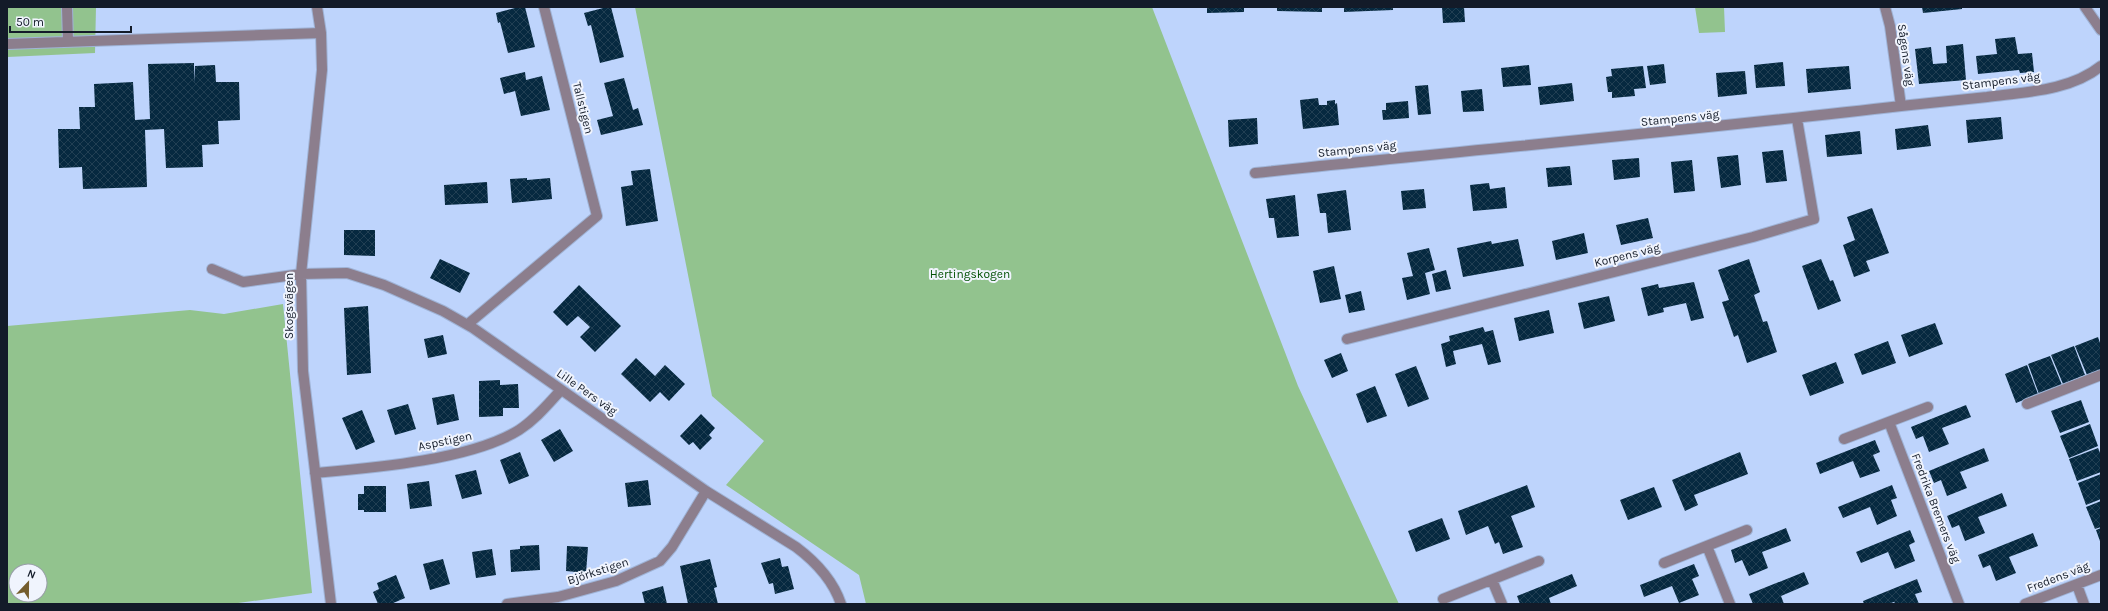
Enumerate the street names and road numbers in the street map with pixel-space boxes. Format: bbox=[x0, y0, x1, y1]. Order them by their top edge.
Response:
street label: Sågens väg bbox=[1895, 23, 1917, 87]
street label: Stampens väg bbox=[1961, 69, 2041, 93]
street label: Tallstigen bbox=[570, 81, 596, 135]
street label: Stampens väg bbox=[1640, 107, 1720, 129]
street label: Stampens väg bbox=[1317, 138, 1397, 160]
street label: Korpens väg bbox=[1593, 240, 1661, 270]
street label: Skogsvägen bbox=[282, 273, 296, 339]
street label: Lille Pers väg bbox=[554, 366, 620, 418]
street label: Aspstigen bbox=[417, 428, 473, 454]
street label: Fredrika Bremers väg bbox=[1909, 451, 1963, 565]
street label: Björkstigen bbox=[566, 555, 630, 587]
street label: Fredens väg bbox=[2025, 559, 2091, 595]

